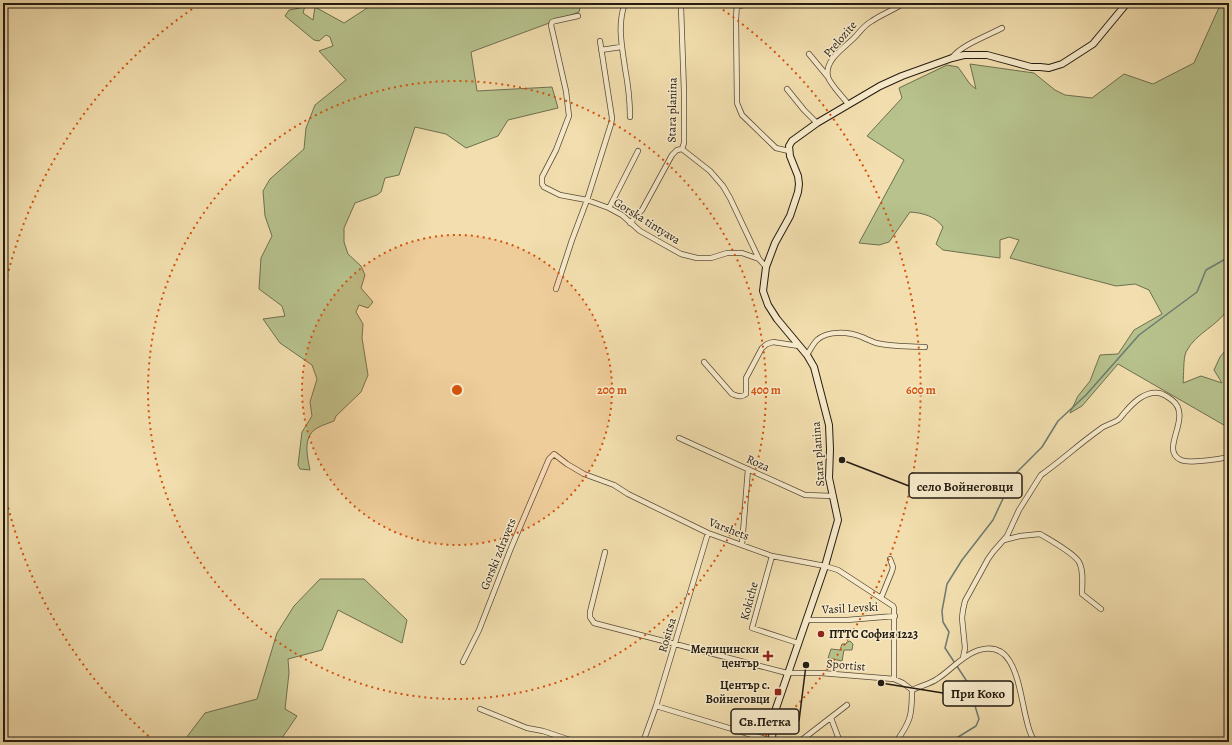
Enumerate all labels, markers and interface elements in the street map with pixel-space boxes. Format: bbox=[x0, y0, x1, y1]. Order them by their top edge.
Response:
street label: Prelozite bbox=[820, 17, 860, 61]
street label: Stara planina bbox=[663, 77, 681, 143]
street label: Gorska tintyava bbox=[611, 194, 684, 248]
text: 200 m bbox=[597, 382, 627, 398]
text: 400 m bbox=[751, 382, 781, 398]
text: 600 m bbox=[906, 382, 936, 398]
centre of rings bbox=[450, 383, 464, 397]
street label: Stara planina bbox=[808, 420, 828, 487]
street label: Roza bbox=[744, 451, 773, 475]
callout: село Войнеговци bbox=[909, 473, 1022, 498]
text: село Войнеговци bbox=[917, 478, 1014, 495]
street label: Varshets bbox=[706, 514, 752, 544]
street label: Gorski zdravets bbox=[476, 516, 520, 592]
street label: Kokiche bbox=[736, 580, 762, 622]
street label: Vasil Levski bbox=[820, 599, 879, 618]
street label: Rositsa bbox=[654, 615, 680, 654]
place label: ПТТС София 1223 bbox=[829, 626, 918, 642]
marker: ПТТС София 1223 bbox=[816, 629, 826, 639]
place label: Медицински център bbox=[690, 641, 760, 671]
marker: Медицински център bbox=[762, 650, 774, 662]
street label: Sportist bbox=[826, 655, 866, 675]
place label: Център с. Войнеговци bbox=[706, 677, 770, 707]
callout: При Коко bbox=[943, 681, 1013, 706]
text: При Коко bbox=[951, 685, 1006, 702]
marker: Център с. Войнеговци bbox=[773, 687, 783, 697]
callout: Св.Петка bbox=[731, 709, 799, 734]
text: Св.Петка bbox=[739, 713, 792, 730]

